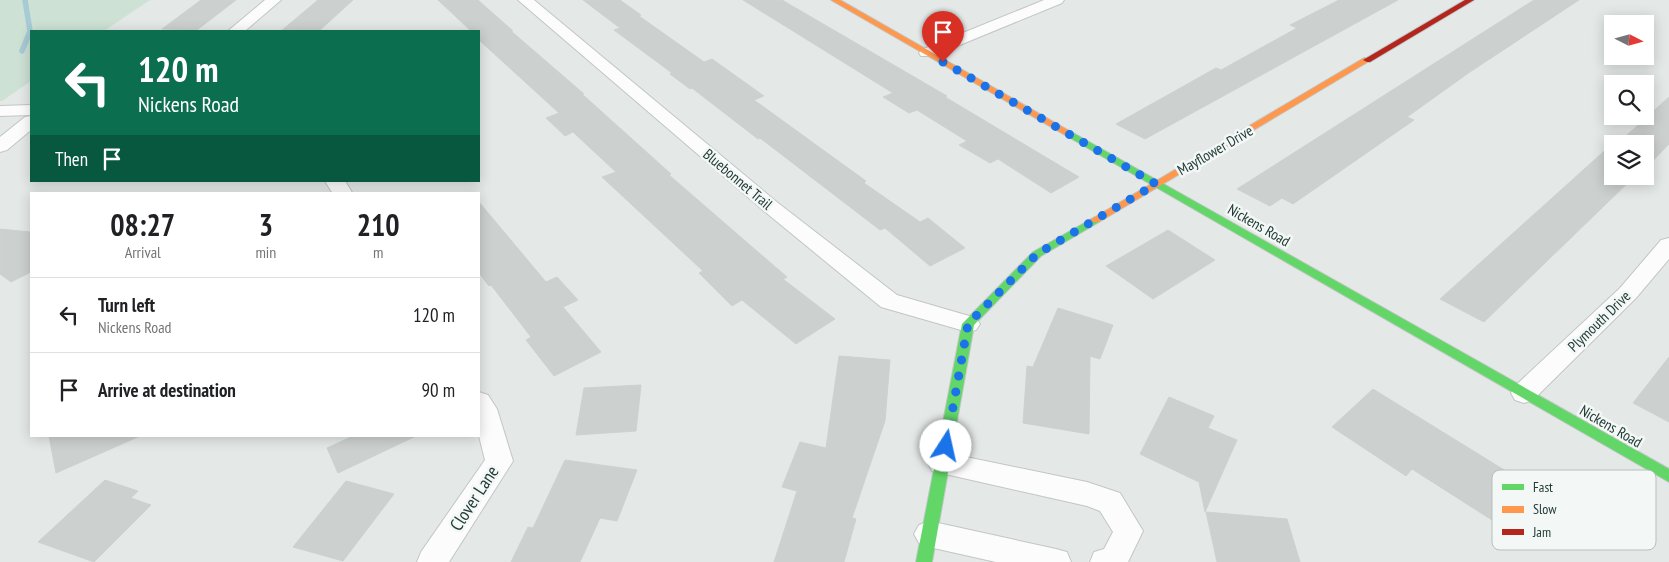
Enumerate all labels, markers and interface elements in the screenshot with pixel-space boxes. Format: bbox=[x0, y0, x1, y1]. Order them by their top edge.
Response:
pin bbox=[922, 11, 964, 62]
north arrow bbox=[1604, 15, 1654, 65]
map controls bbox=[1604, 15, 1654, 185]
icon: arrive bbox=[929, 18, 957, 46]
text: 120 m bbox=[138, 46, 219, 92]
icon: left bbox=[55, 50, 120, 115]
button: search bbox=[1604, 75, 1654, 125]
text: Nickens Road bbox=[138, 90, 239, 118]
street label: Mayflower Drive bbox=[1174, 121, 1256, 179]
button: layers bbox=[1604, 135, 1654, 185]
street label: Bluebonnet Trail bbox=[699, 144, 777, 214]
icon: arrive bbox=[98, 145, 126, 173]
text: Then bbox=[55, 147, 88, 171]
street label: Nickens Road bbox=[1224, 200, 1294, 250]
text: 08:27 bbox=[110, 205, 175, 244]
text: 3 bbox=[259, 205, 273, 244]
text: 210 bbox=[357, 205, 400, 244]
text: Arrival bbox=[125, 242, 161, 262]
text: min bbox=[255, 242, 276, 262]
text: m bbox=[373, 242, 383, 262]
street label: Plymouth Drive bbox=[1564, 286, 1634, 356]
text: Turn left bbox=[98, 293, 155, 317]
icon: left bbox=[55, 301, 83, 329]
text: 120 m bbox=[413, 303, 455, 327]
text: Nickens Road bbox=[98, 317, 172, 337]
icon: arrive bbox=[55, 376, 83, 404]
text: Arrive at destination bbox=[98, 378, 236, 402]
text: 90 m bbox=[422, 378, 455, 402]
street label: Nickens Road bbox=[1576, 401, 1646, 451]
position arrow bbox=[919, 419, 971, 471]
street label: Clover Lane bbox=[444, 461, 504, 535]
legend bbox=[1492, 470, 1656, 550]
text: Fast bbox=[1533, 478, 1553, 496]
text: Slow bbox=[1533, 500, 1557, 518]
text: Jam bbox=[1532, 523, 1551, 541]

